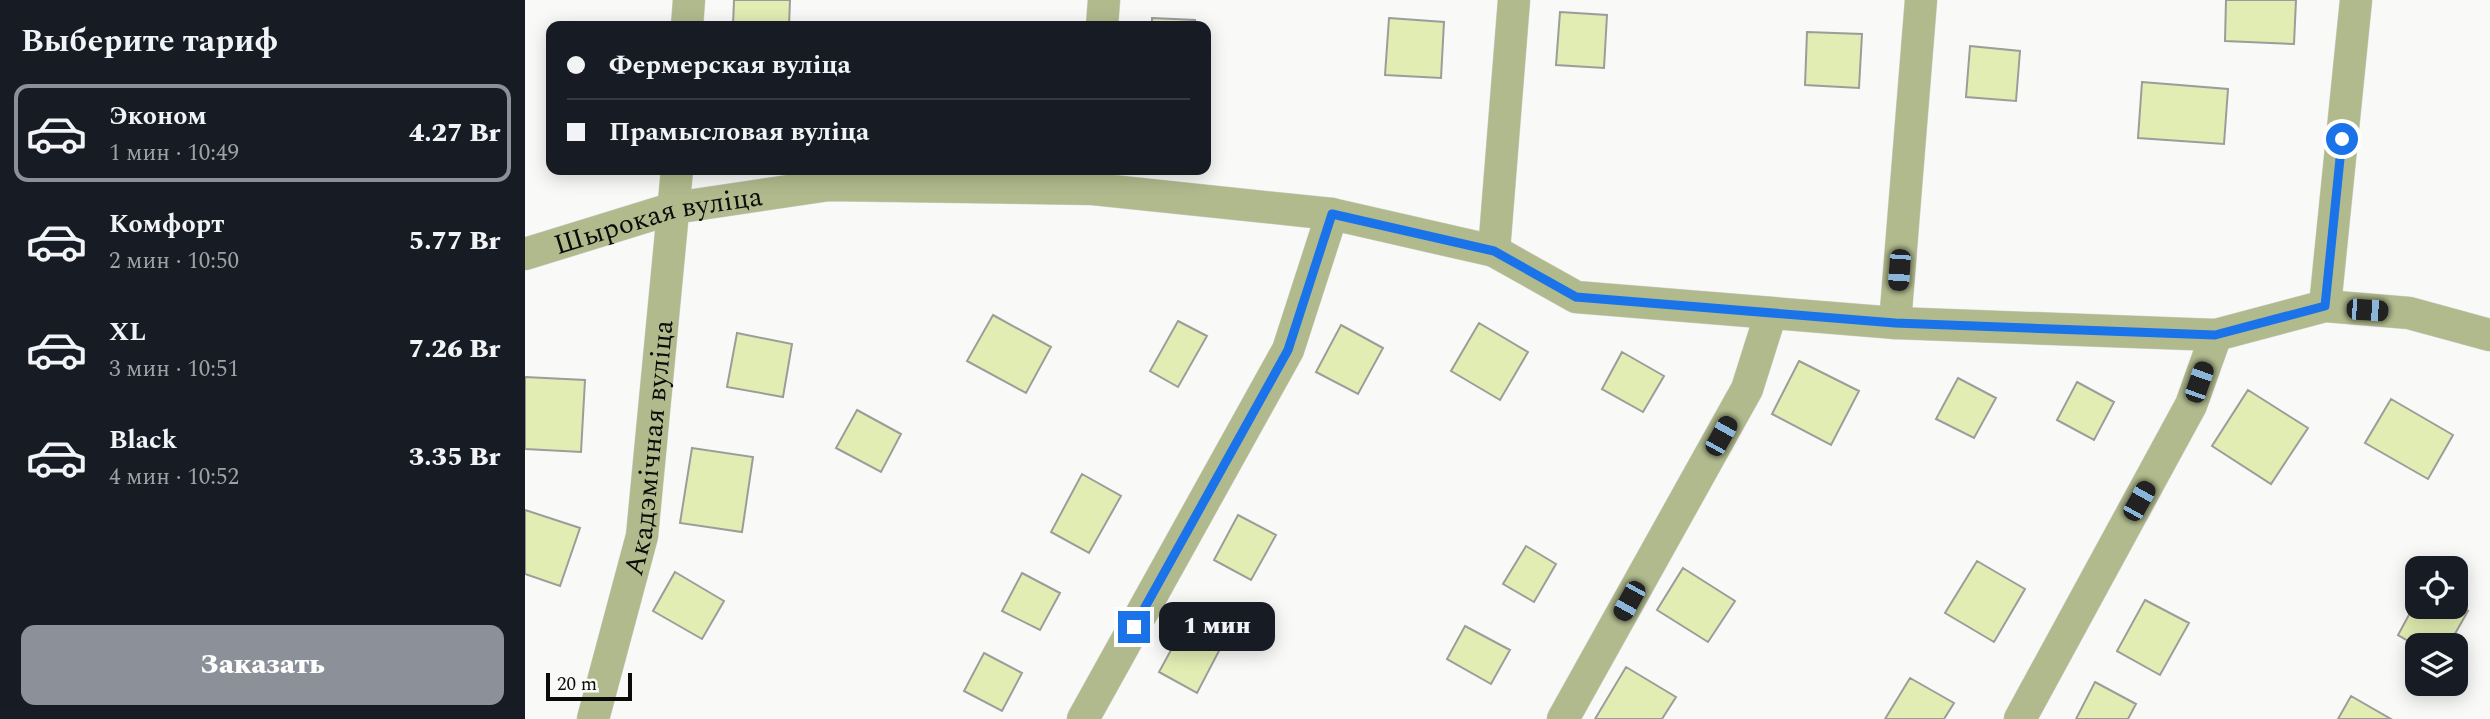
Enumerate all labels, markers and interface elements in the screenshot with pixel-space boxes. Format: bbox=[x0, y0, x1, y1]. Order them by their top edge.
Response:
text: Выберите тариф bbox=[21, 17, 278, 66]
text: Фермерская вуліца bbox=[609, 45, 851, 85]
text: Эконом bbox=[109, 96, 207, 136]
icon: car bbox=[25, 102, 88, 165]
text: Прамысловая вуліца bbox=[609, 112, 869, 152]
text: 4.27 Br bbox=[409, 113, 500, 153]
route start bbox=[2326, 123, 2358, 155]
text: 1 мин · 10:49 bbox=[109, 136, 239, 171]
street label: Шырокая вуліца bbox=[549, 175, 766, 267]
text: Комфорт bbox=[109, 204, 224, 244]
icon: car bbox=[25, 210, 88, 273]
text: 5.77 Br bbox=[409, 221, 500, 261]
text: 2 мин · 10:50 bbox=[109, 244, 239, 279]
car bbox=[1888, 248, 1911, 292]
car bbox=[2346, 298, 2389, 322]
text: XL bbox=[109, 312, 146, 352]
icon: car bbox=[25, 318, 88, 381]
street label: Акадэмічная вуліца bbox=[612, 318, 686, 580]
text: 7.26 Br bbox=[409, 329, 500, 369]
text: 3 мин · 10:51 bbox=[109, 352, 239, 387]
car bbox=[2183, 359, 2216, 405]
car bbox=[1702, 413, 1741, 459]
text: Black bbox=[109, 420, 177, 460]
icon: car bbox=[25, 426, 88, 489]
text: 3.35 Br bbox=[409, 437, 500, 477]
text: 4 мин · 10:52 bbox=[109, 460, 239, 495]
car bbox=[2120, 478, 2159, 524]
map controls bbox=[2405, 556, 2468, 696]
button: locate bbox=[2405, 556, 2468, 619]
car bbox=[1610, 578, 1649, 624]
callout: 1 мин bbox=[1159, 602, 1274, 652]
text: 1 мин bbox=[1183, 609, 1251, 644]
route end bbox=[1118, 611, 1150, 643]
button: Заказать bbox=[21, 625, 504, 705]
button: layers bbox=[2405, 633, 2468, 696]
scale bar bbox=[546, 670, 632, 702]
text: 20 m bbox=[557, 670, 597, 699]

